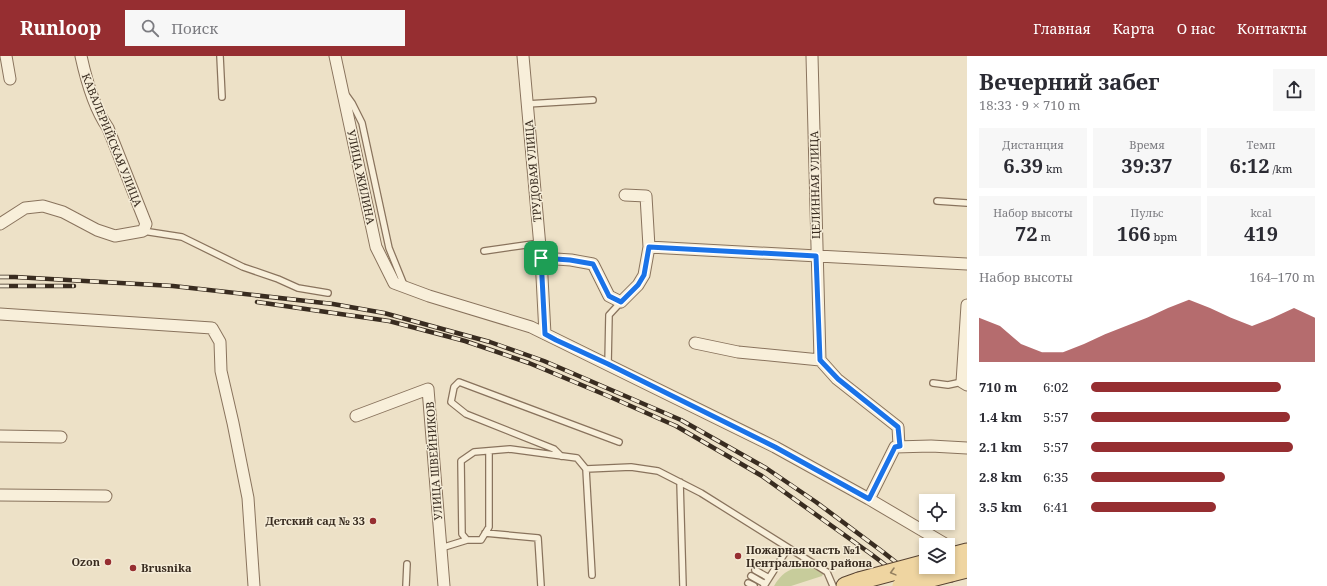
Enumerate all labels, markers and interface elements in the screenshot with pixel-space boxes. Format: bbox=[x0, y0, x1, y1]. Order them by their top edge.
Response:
search box bbox=[125, 10, 405, 46]
text: Runloop bbox=[20, 15, 101, 41]
icon: search bbox=[139, 17, 161, 39]
text: Поиск bbox=[171, 18, 218, 38]
text: Главная bbox=[1033, 19, 1091, 38]
text: Карта bbox=[1113, 19, 1155, 38]
text: О нас bbox=[1177, 19, 1215, 38]
text: Контакты bbox=[1237, 19, 1307, 38]
text: Вечерний забег bbox=[979, 66, 1159, 96]
button: share bbox=[1273, 69, 1315, 111]
street label: КАВАЛЕРИЙСКАЯ УЛИЦА bbox=[79, 71, 146, 209]
text: 18:33 · 9 × 710 m bbox=[979, 96, 1081, 114]
street label: ТРУДОВАЯ УЛИЦА bbox=[521, 119, 544, 223]
street label: УЛИЦА ЖИЛИНА bbox=[344, 128, 379, 226]
street label: ЦЕЛИННАЯ УЛИЦА bbox=[806, 130, 823, 239]
text: Дистанция bbox=[1002, 137, 1064, 152]
text: Время bbox=[1129, 137, 1165, 152]
text: Темп bbox=[1246, 137, 1276, 152]
text: 6.39 bbox=[1003, 152, 1043, 179]
text: 39:37 bbox=[1121, 152, 1173, 179]
text: 6:12 bbox=[1230, 152, 1270, 179]
text: km bbox=[1043, 161, 1063, 176]
text: /km bbox=[1270, 161, 1292, 176]
text: Набор высоты bbox=[993, 205, 1073, 220]
text: Пульс bbox=[1131, 205, 1164, 220]
text: kcal bbox=[1250, 205, 1272, 220]
text: 72 bbox=[1015, 220, 1038, 247]
text: 166 bbox=[1117, 220, 1151, 247]
text: 419 bbox=[1244, 220, 1278, 247]
text: m bbox=[1038, 229, 1051, 244]
text: bpm bbox=[1151, 229, 1177, 244]
pin bbox=[524, 241, 558, 275]
icon: arrive bbox=[530, 247, 552, 269]
text: Набор высоты bbox=[979, 268, 1073, 286]
text: 164–170 m bbox=[1249, 268, 1315, 286]
text: 710 m bbox=[979, 378, 1017, 396]
text: 6:02 bbox=[1043, 378, 1069, 396]
street label: УЛИЦА ШВЕЙНИКОВ bbox=[422, 401, 445, 521]
text: 1.4 km bbox=[979, 408, 1022, 426]
text: 5:57 bbox=[1043, 408, 1069, 426]
text: 2.1 km bbox=[979, 438, 1022, 456]
text: 5:57 bbox=[1043, 438, 1069, 456]
text: 2.8 km bbox=[979, 468, 1022, 486]
text: 6:35 bbox=[1043, 468, 1069, 486]
map controls bbox=[919, 494, 955, 574]
button: locate bbox=[919, 494, 955, 530]
text: 3.5 km bbox=[979, 498, 1022, 516]
text: 6:41 bbox=[1043, 498, 1069, 516]
place label: Детский сад № 33 bbox=[265, 513, 365, 528]
marker: Детский сад № 33 bbox=[368, 516, 378, 526]
button: layers bbox=[919, 538, 955, 574]
place label: Пожарная часть №1 Центрального района bbox=[746, 542, 873, 570]
marker: Пожарная часть №1 Центрального района bbox=[733, 551, 743, 561]
place label: Ozon bbox=[71, 554, 101, 569]
marker: Ozon bbox=[103, 557, 113, 567]
place label: Brusnika bbox=[141, 560, 192, 575]
marker: Brusnika bbox=[128, 563, 138, 573]
one-way arrow bbox=[889, 567, 896, 576]

